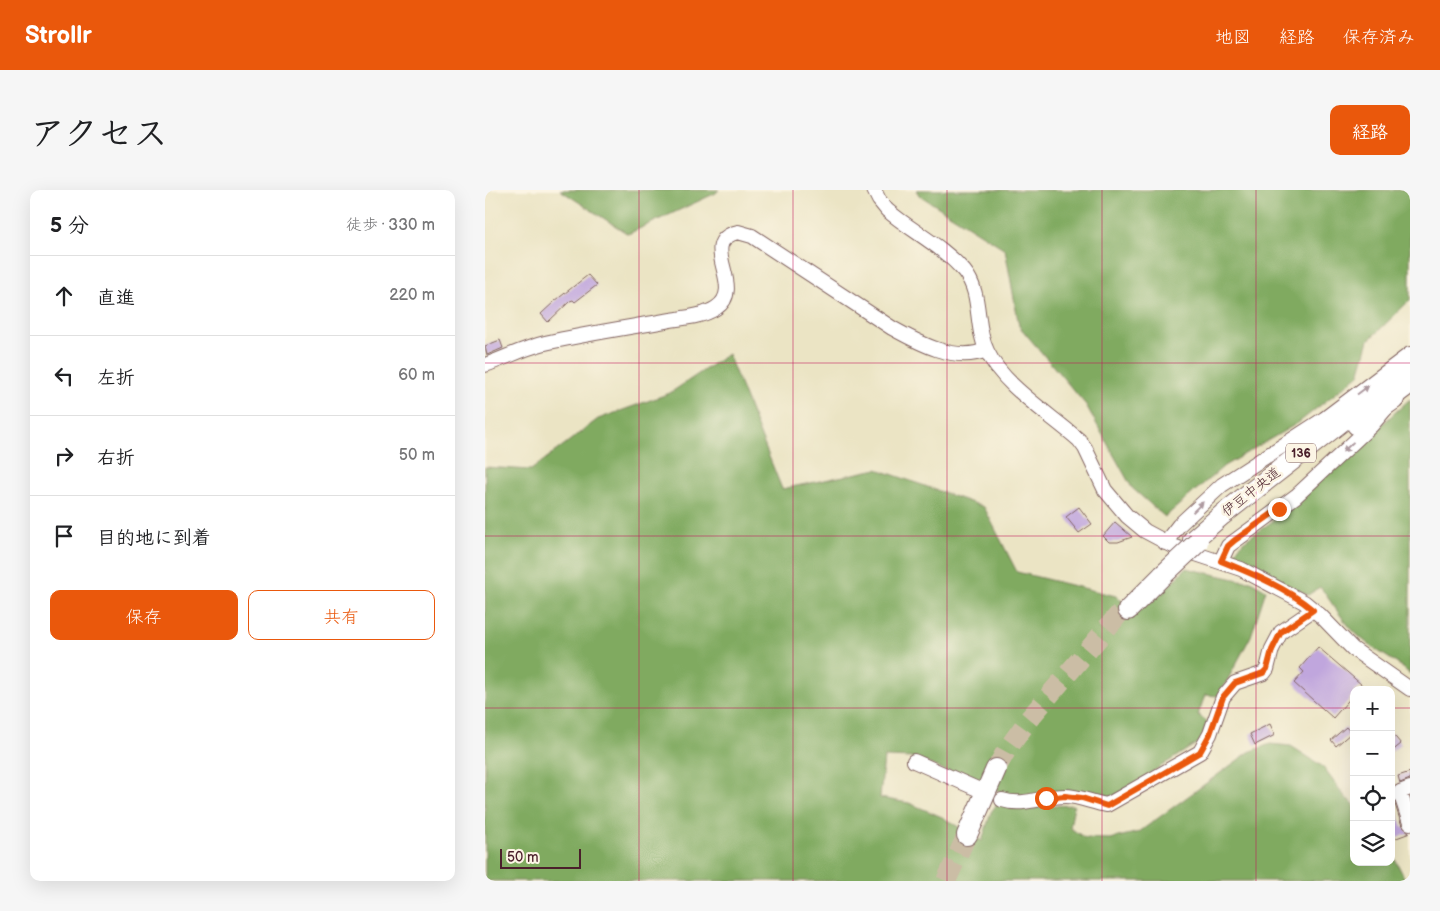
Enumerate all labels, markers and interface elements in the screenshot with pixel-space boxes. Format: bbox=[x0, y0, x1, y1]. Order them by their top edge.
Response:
text: Strollr bbox=[25, 21, 92, 50]
text: 地図 bbox=[1215, 27, 1251, 48]
text: 経路 bbox=[1279, 27, 1315, 48]
text: 保存済み bbox=[1343, 27, 1415, 48]
button: 経路 bbox=[1330, 105, 1410, 155]
text: アクセス bbox=[30, 113, 168, 156]
text: 5 分 bbox=[50, 213, 89, 238]
text: 徒歩 · 330 m bbox=[346, 216, 435, 235]
icon: ahead bbox=[50, 282, 78, 310]
text: 220 m bbox=[389, 286, 435, 305]
text: 直進 bbox=[97, 287, 135, 310]
icon: left bbox=[50, 362, 78, 390]
text: 60 m bbox=[398, 366, 435, 385]
text: 左折 bbox=[97, 367, 135, 390]
one-way arrow bbox=[1356, 385, 1369, 396]
one-way arrow bbox=[1343, 441, 1355, 453]
icon: right bbox=[50, 442, 78, 470]
road number: 136 bbox=[1286, 444, 1316, 462]
text: 50 m bbox=[399, 446, 435, 465]
text: 右折 bbox=[97, 447, 135, 470]
street label: 伊豆中央道 bbox=[1218, 464, 1284, 520]
route end bbox=[1268, 498, 1291, 521]
one-way arrow bbox=[1192, 501, 1204, 513]
icon: arrive bbox=[50, 522, 78, 550]
text: 目的地に到着 bbox=[97, 527, 211, 550]
button: 保存 bbox=[50, 590, 238, 640]
button: 共有 bbox=[248, 590, 435, 640]
map controls bbox=[1350, 686, 1395, 866]
button: + bbox=[1350, 686, 1395, 731]
button: − bbox=[1350, 731, 1395, 776]
button: locate bbox=[1350, 776, 1395, 821]
route start bbox=[1035, 787, 1058, 810]
button: layers bbox=[1350, 821, 1395, 866]
scale bar bbox=[500, 846, 581, 869]
text: 50 m bbox=[507, 849, 539, 866]

